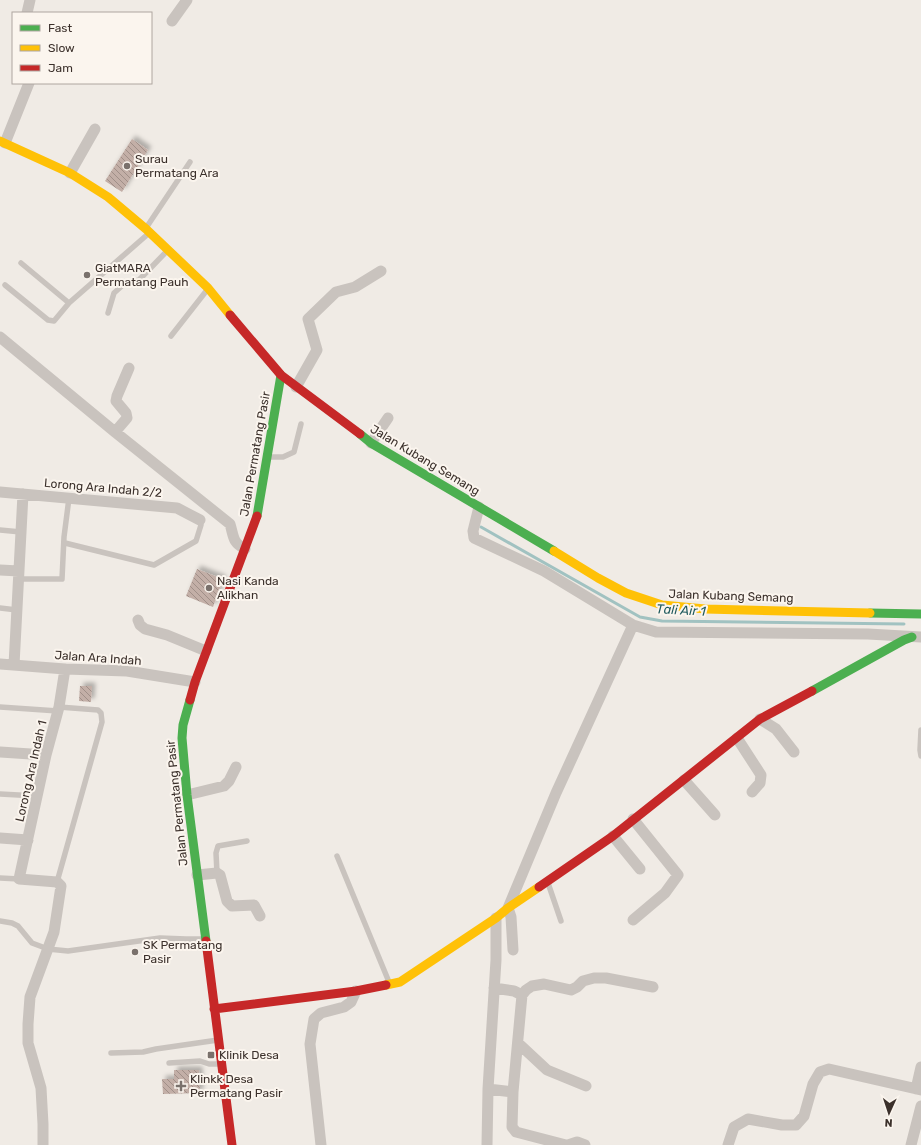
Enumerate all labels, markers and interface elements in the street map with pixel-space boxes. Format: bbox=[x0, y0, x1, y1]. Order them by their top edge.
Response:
legend bbox=[12, 12, 152, 84]
text: Fast bbox=[48, 21, 72, 35]
text: Slow bbox=[48, 41, 75, 55]
text: Jam bbox=[48, 61, 73, 75]
place label: Surau Permatang Ara bbox=[135, 152, 219, 180]
marker: Surau Permatang Ara bbox=[122, 161, 132, 171]
place label: GiatMARA Permatang Pauh bbox=[95, 261, 189, 289]
marker: GiatMARA Permatang Pauh bbox=[82, 270, 92, 280]
street label: Jalan Permatang Pasir bbox=[237, 390, 273, 518]
street label: Jalan Kubang Semang bbox=[368, 422, 482, 498]
street label: Lorong Ara Indah 2/2 bbox=[43, 476, 163, 500]
place label: Nasi Kanda Alikhan bbox=[217, 574, 279, 602]
marker: Nasi Kanda Alikhan bbox=[204, 583, 214, 593]
street label: Jalan Kubang Semang bbox=[668, 587, 794, 605]
water label: Tali Air 1 bbox=[656, 601, 707, 619]
street label: Jalan Ara Indah bbox=[54, 648, 142, 668]
street label: Lorong Ara Indah 1 bbox=[13, 719, 49, 823]
street label: Jalan Permatang Pasir bbox=[163, 739, 191, 867]
place label: SK Permatang Pasir bbox=[143, 938, 222, 966]
marker: SK Permatang Pasir bbox=[130, 947, 140, 957]
place label: Klinik Desa bbox=[219, 1048, 279, 1062]
marker: Klinik Desa bbox=[206, 1050, 216, 1060]
place label: Klinkk Desa Permatang Pasir bbox=[190, 1072, 283, 1100]
marker: Klinkk Desa Permatang Pasir bbox=[175, 1080, 187, 1092]
north arrow bbox=[869, 1093, 909, 1133]
text: N bbox=[884, 1116, 893, 1129]

